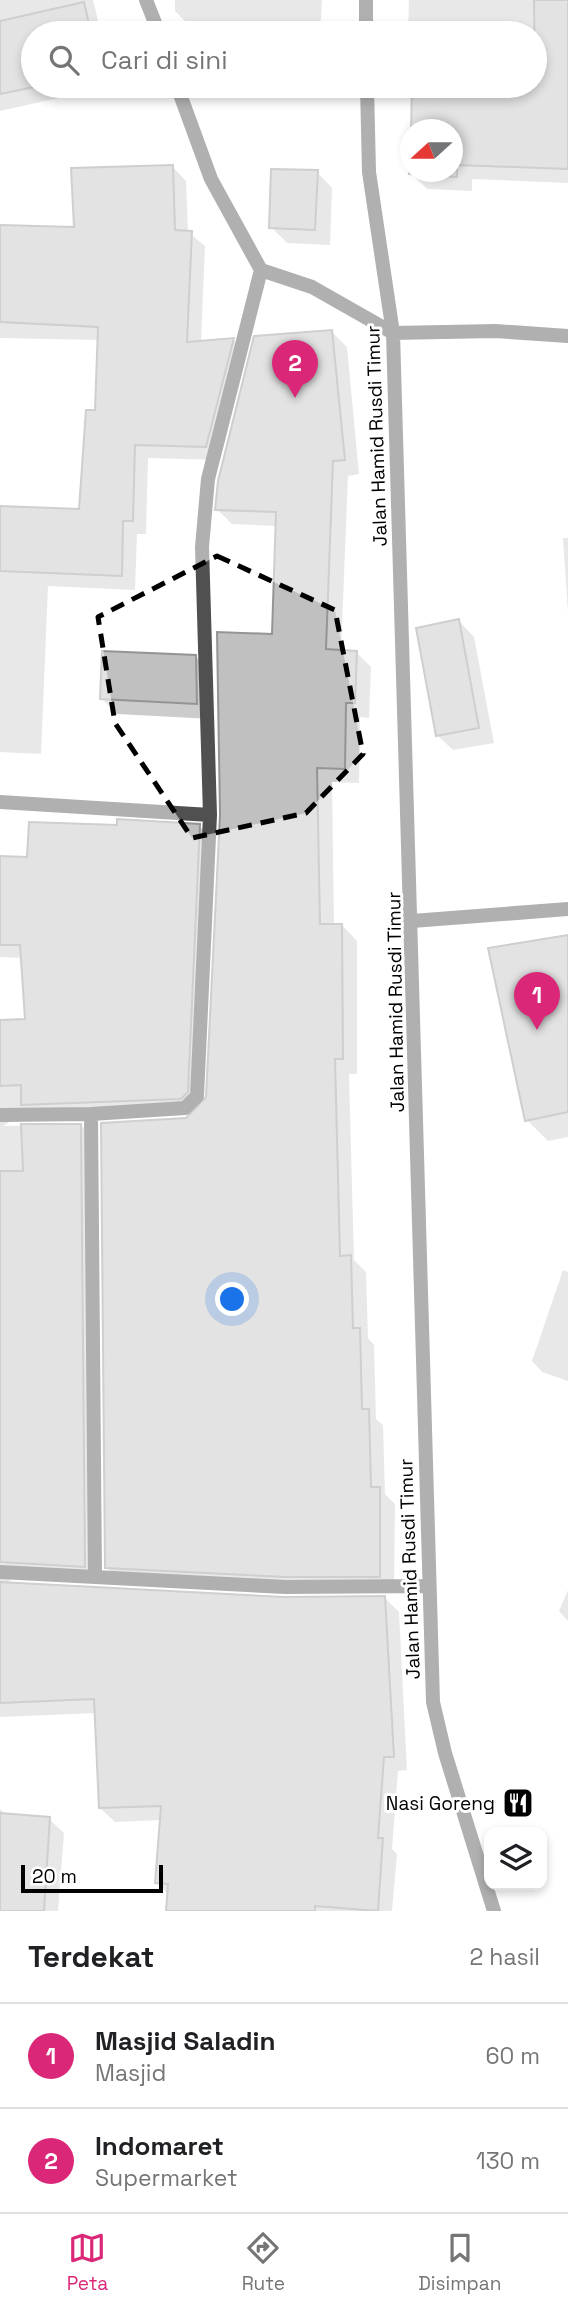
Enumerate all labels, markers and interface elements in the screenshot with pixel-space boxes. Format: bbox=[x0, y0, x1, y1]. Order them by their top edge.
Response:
search box bbox=[21, 21, 547, 98]
icon: search bbox=[45, 41, 83, 79]
text: Cari di sini bbox=[101, 43, 228, 77]
north arrow bbox=[400, 119, 463, 182]
street label: Jalan Hamid Rusdi Timur bbox=[360, 325, 393, 547]
pin: 2 bbox=[272, 340, 318, 398]
street label: Jalan Hamid Rusdi Timur bbox=[381, 891, 410, 1113]
pin: 1 bbox=[514, 972, 560, 1030]
your location bbox=[215, 1282, 249, 1316]
street label: Jalan Hamid Rusdi Timur bbox=[393, 1458, 426, 1680]
restaurant icon: Nasi Goreng bbox=[501, 1786, 535, 1820]
place label: Nasi Goreng bbox=[386, 1791, 495, 1816]
map controls bbox=[484, 1827, 547, 1890]
button: layers bbox=[484, 1827, 547, 1890]
scale bar bbox=[21, 1862, 163, 1894]
text: 20 m bbox=[32, 1864, 77, 1889]
text: Terdekat bbox=[28, 1937, 154, 1976]
text: 2 hasil bbox=[470, 1942, 540, 1972]
text: Masjid Saladin bbox=[95, 2024, 276, 2058]
text: 1 bbox=[46, 2041, 56, 2071]
text: 60 m bbox=[485, 2041, 540, 2071]
text: Masjid bbox=[95, 2058, 166, 2088]
text: Indomaret bbox=[95, 2129, 224, 2163]
text: 2 bbox=[44, 2146, 58, 2176]
text: 130 m bbox=[476, 2146, 540, 2176]
text: Supermarket bbox=[95, 2163, 237, 2193]
tab: Peta bbox=[67, 2229, 108, 2296]
tab: Rute bbox=[242, 2229, 285, 2296]
tab: Disimpan bbox=[418, 2229, 501, 2296]

